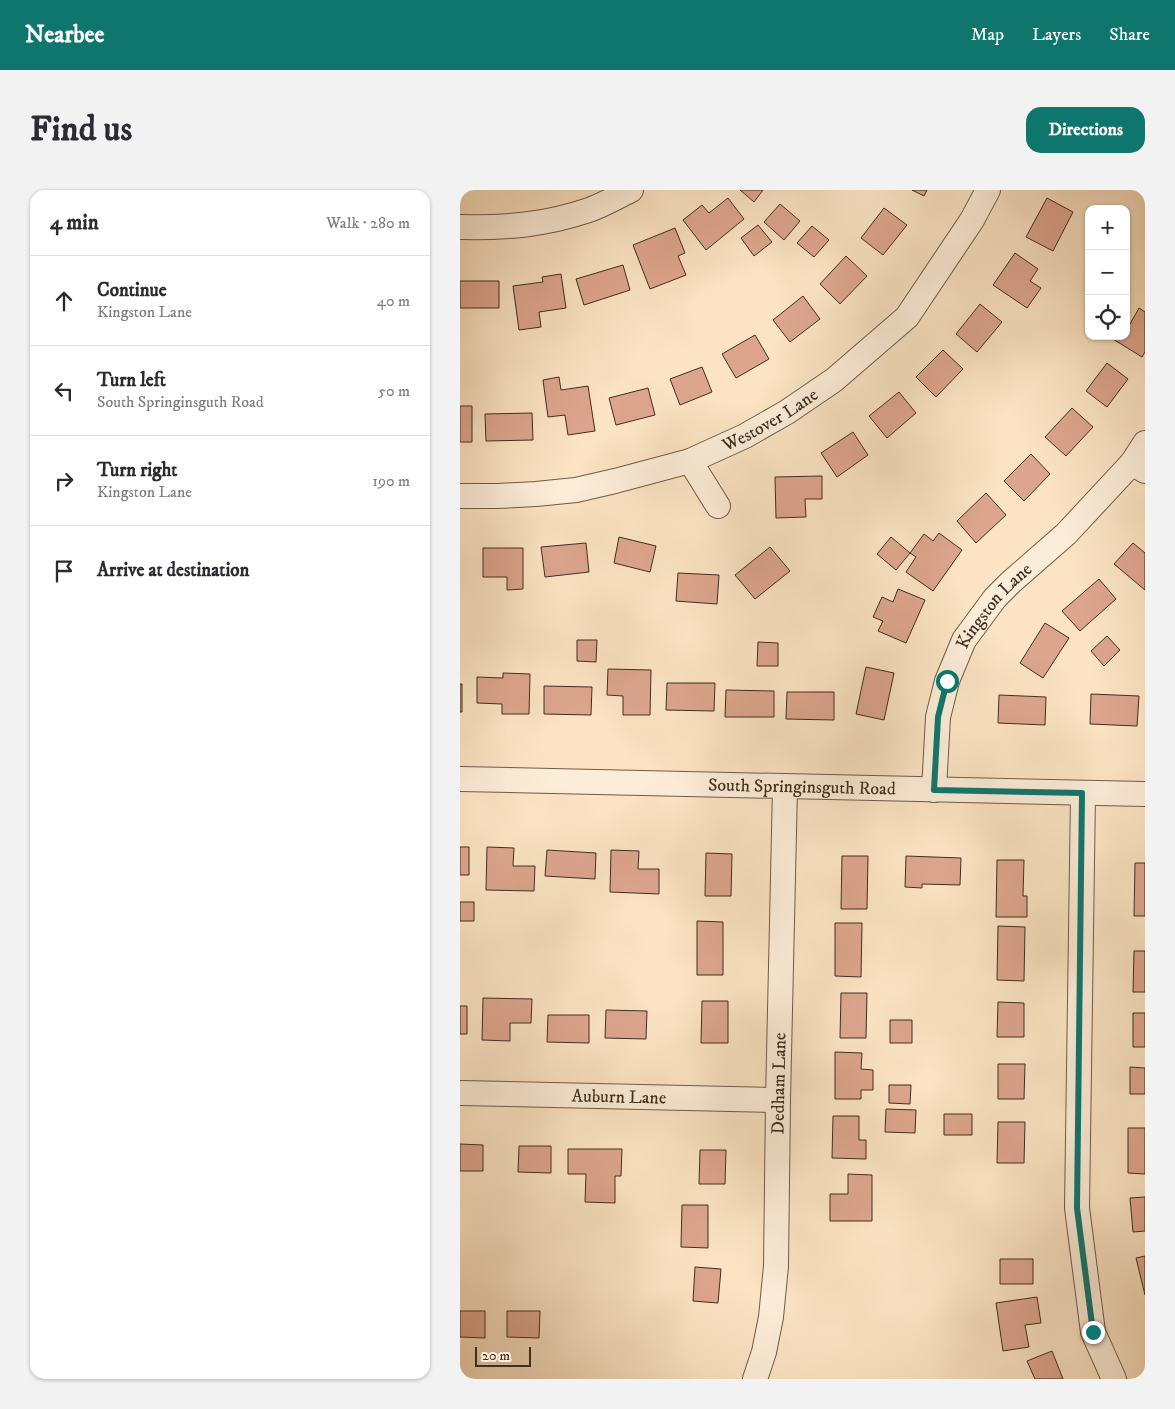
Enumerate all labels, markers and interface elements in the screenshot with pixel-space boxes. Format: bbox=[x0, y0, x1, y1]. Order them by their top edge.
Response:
text: Nearbee bbox=[25, 20, 104, 50]
text: Map bbox=[971, 24, 1004, 46]
text: Layers bbox=[1032, 24, 1081, 46]
text: Share bbox=[1109, 24, 1150, 46]
button: Directions bbox=[1026, 107, 1145, 153]
text: Find us bbox=[30, 108, 132, 152]
map controls bbox=[1085, 205, 1130, 340]
button: + bbox=[1085, 205, 1130, 250]
text: 4 min bbox=[50, 210, 99, 236]
text: Walk · 280 m bbox=[326, 213, 410, 233]
button: − bbox=[1085, 250, 1130, 295]
text: Continue bbox=[97, 279, 167, 302]
icon: ahead bbox=[50, 287, 78, 315]
text: 40 m bbox=[377, 291, 410, 311]
button: locate bbox=[1085, 295, 1130, 340]
text: Kingston Lane bbox=[97, 302, 192, 322]
text: Turn left bbox=[97, 369, 166, 392]
icon: left bbox=[50, 377, 78, 405]
text: 50 m bbox=[378, 381, 410, 401]
street label: Westover Lane bbox=[718, 384, 823, 457]
text: South Springinsguth Road bbox=[97, 392, 264, 412]
text: Turn right bbox=[97, 459, 177, 482]
icon: right bbox=[50, 467, 78, 495]
text: 190 m bbox=[372, 471, 410, 491]
text: Kingston Lane bbox=[97, 482, 192, 502]
icon: arrive bbox=[50, 557, 78, 585]
text: Arrive at destination bbox=[97, 559, 249, 582]
street label: Kingston Lane bbox=[952, 559, 1037, 652]
route start bbox=[936, 670, 959, 693]
street label: South Springinsguth Road bbox=[708, 774, 896, 801]
street label: Dedham Lane bbox=[768, 1032, 792, 1134]
street label: Auburn Lane bbox=[571, 1085, 667, 1110]
route end bbox=[1082, 1321, 1105, 1344]
scale bar bbox=[475, 1344, 531, 1367]
text: 20 m bbox=[482, 1347, 510, 1365]

